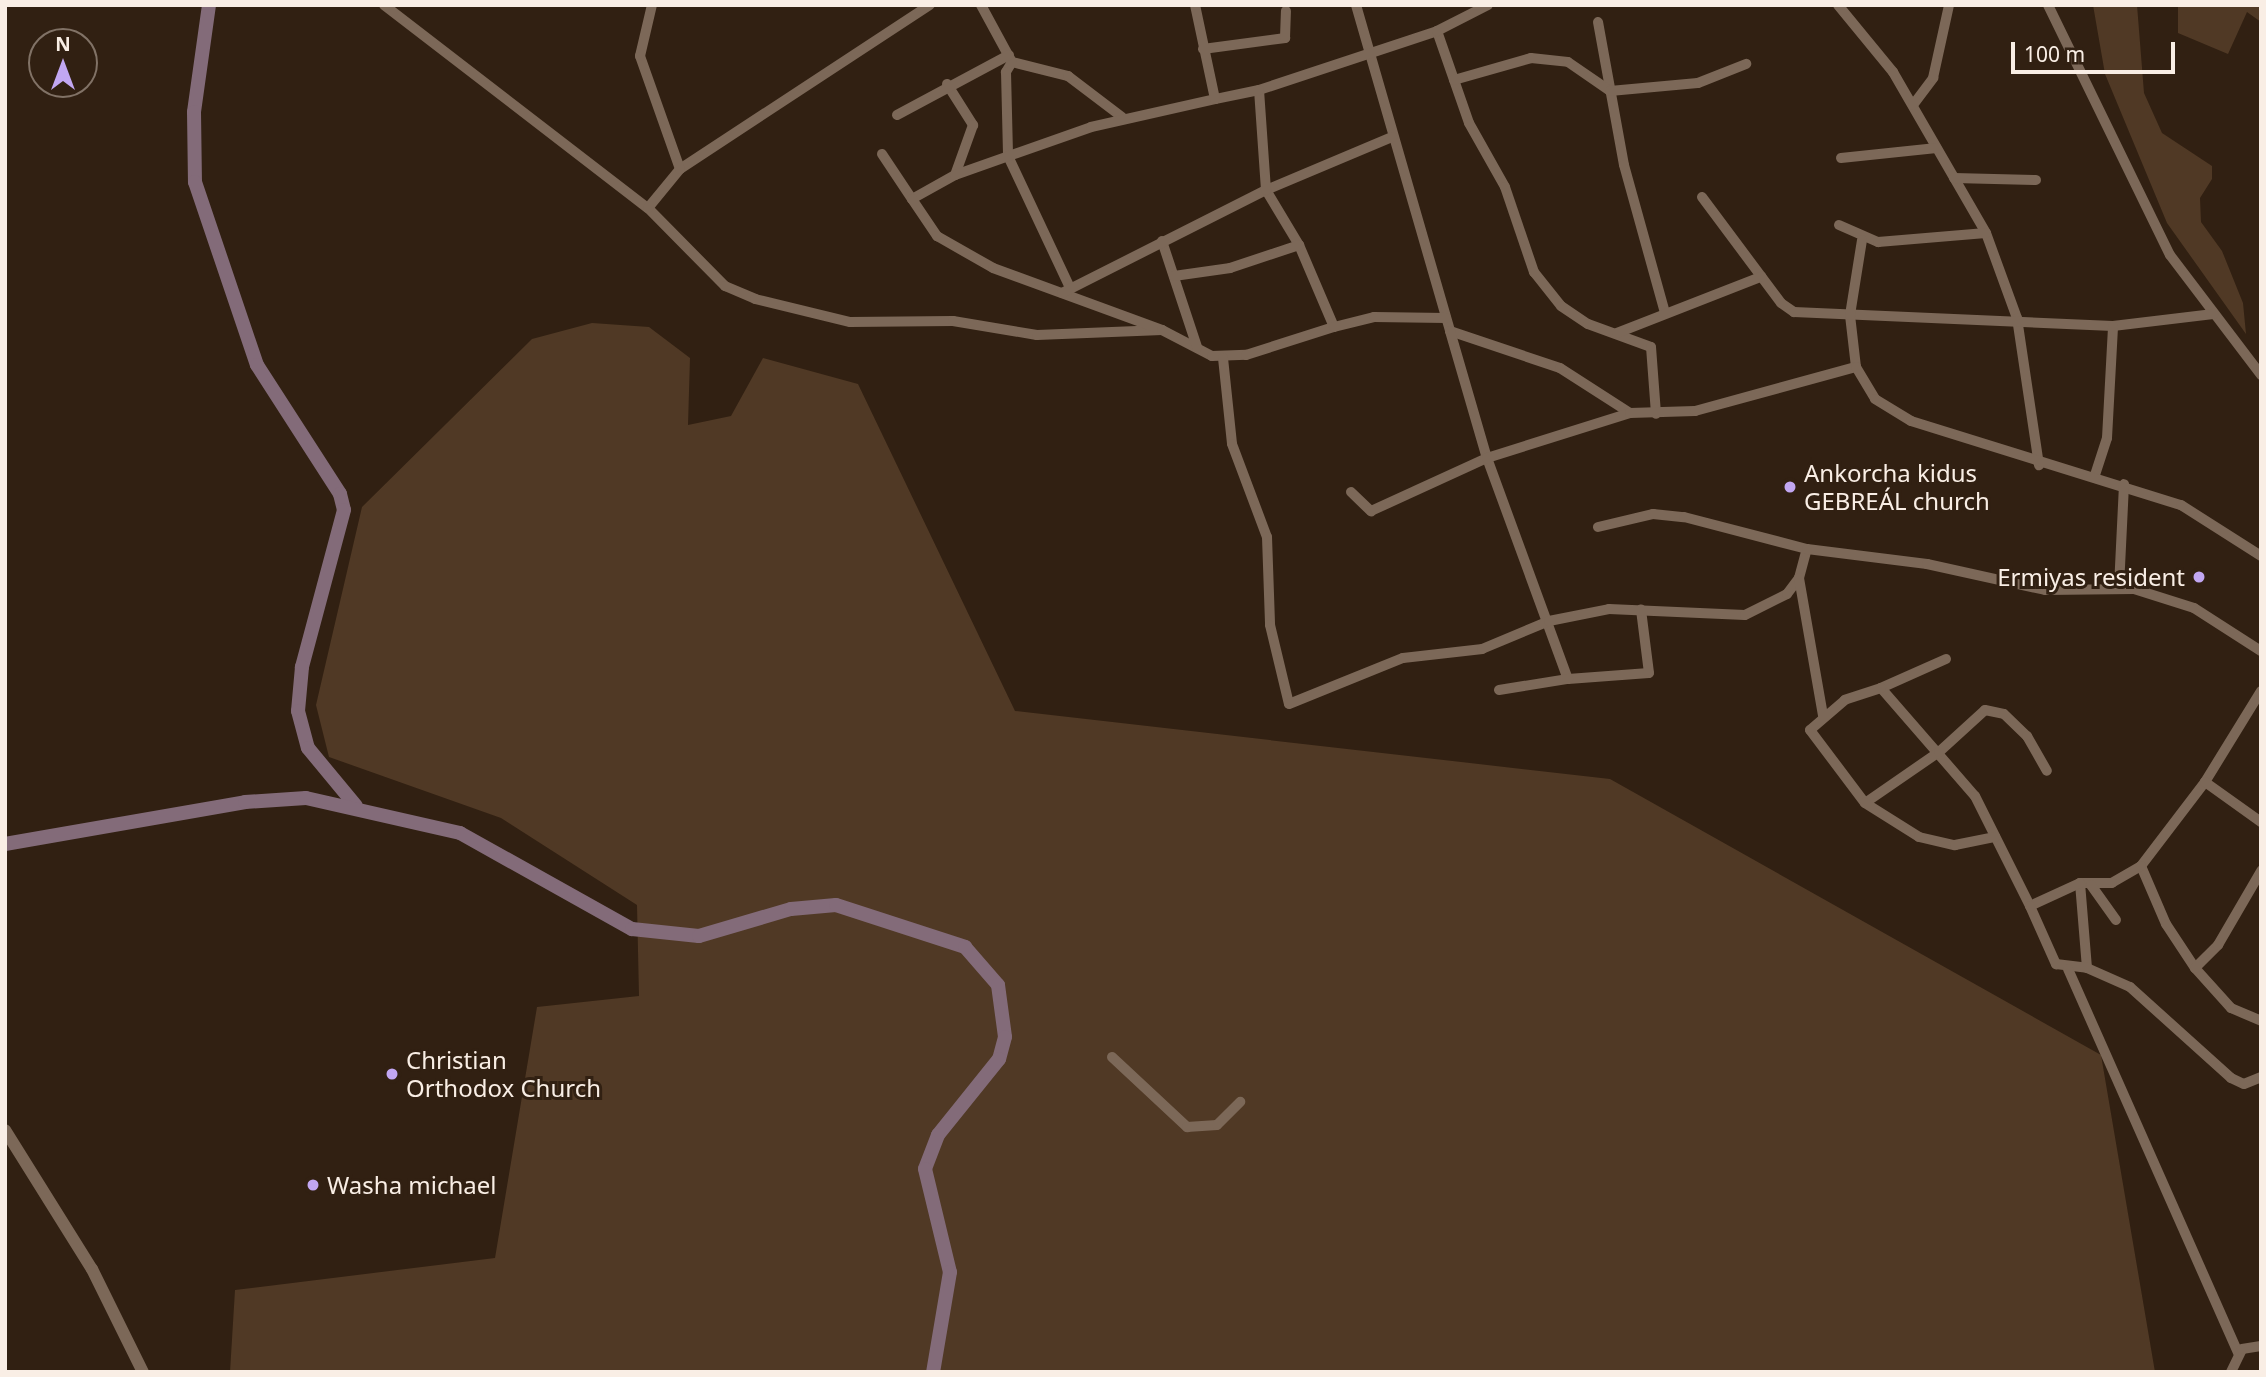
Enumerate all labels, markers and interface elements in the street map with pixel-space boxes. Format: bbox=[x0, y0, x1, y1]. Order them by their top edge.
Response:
north arrow bbox=[28, 28, 98, 98]
scale bar bbox=[2014, 28, 2178, 72]
text: N bbox=[55, 31, 71, 57]
text: 100 m bbox=[2024, 40, 2085, 68]
place label: Ankorcha kidus GEBREÁL church bbox=[1804, 459, 1990, 515]
marker: Ankorcha kidus GEBREÁL church bbox=[1782, 479, 1798, 495]
place label: Ermiyas resident bbox=[1997, 563, 2185, 591]
marker: Ermiyas resident bbox=[2191, 569, 2207, 585]
place label: Christian Orthodox Church bbox=[406, 1046, 601, 1102]
marker: Christian Orthodox Church bbox=[384, 1066, 400, 1082]
place label: Washa michael bbox=[327, 1171, 497, 1199]
marker: Washa michael bbox=[305, 1177, 321, 1193]

